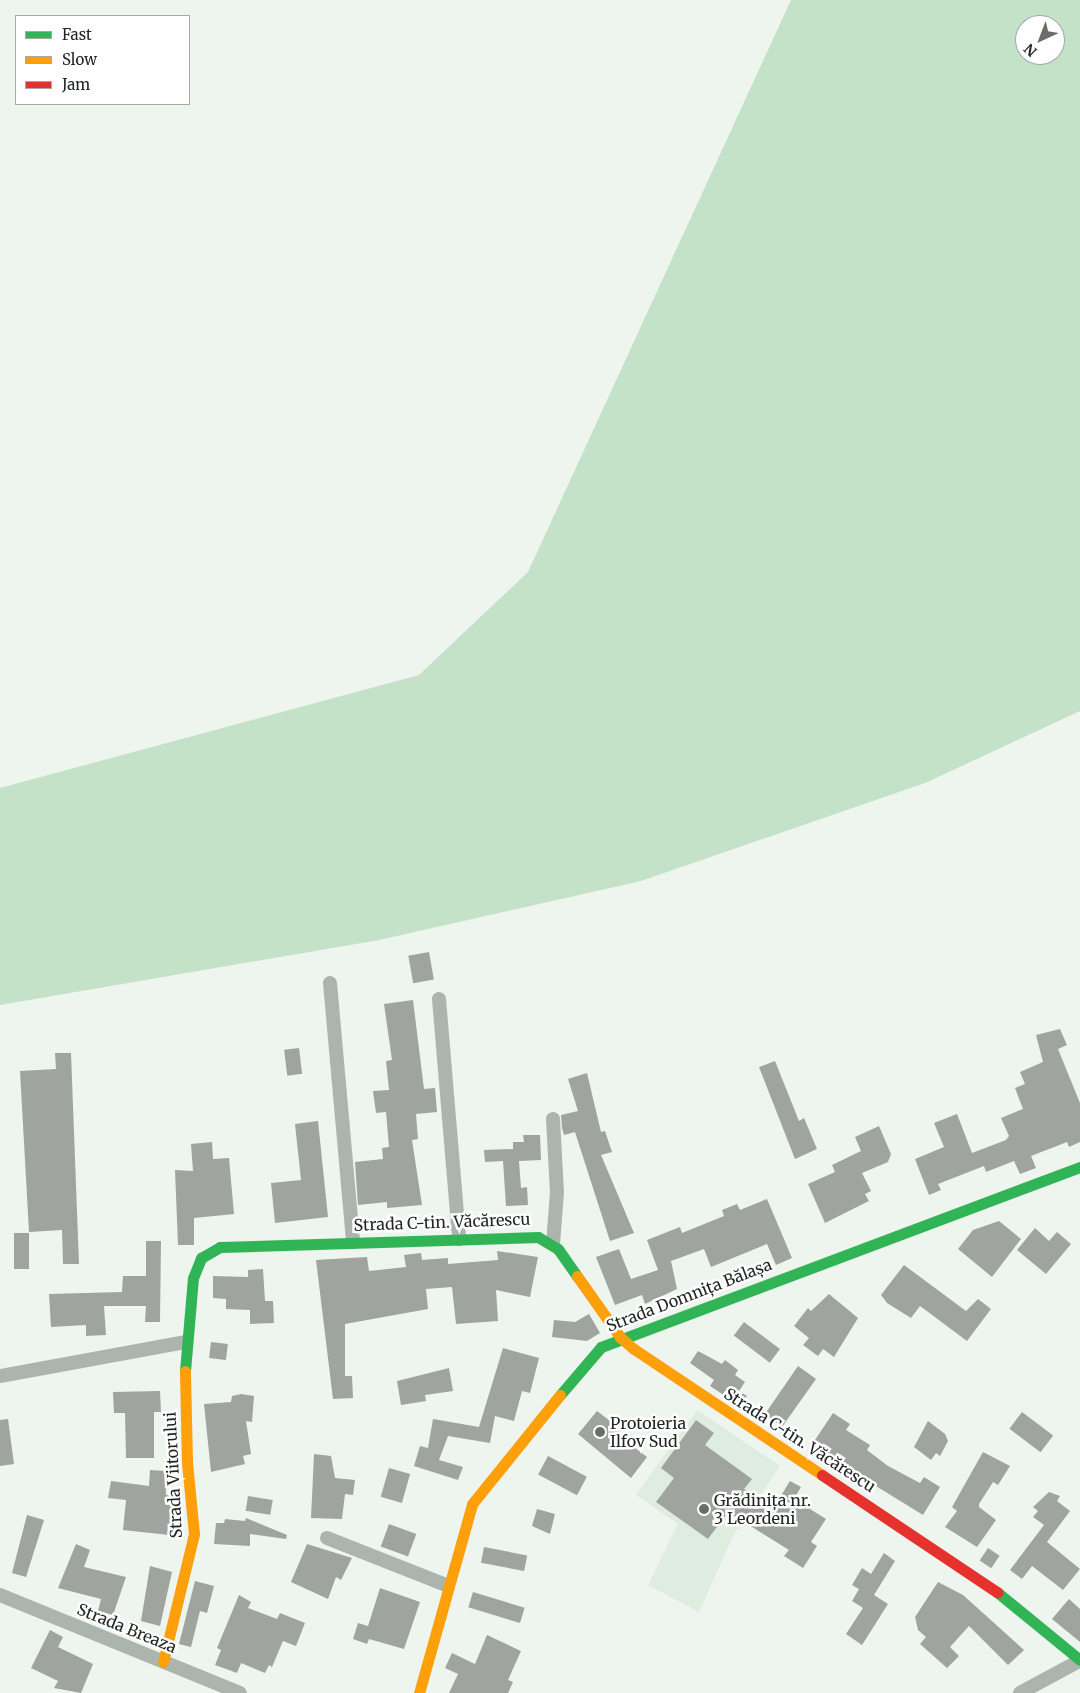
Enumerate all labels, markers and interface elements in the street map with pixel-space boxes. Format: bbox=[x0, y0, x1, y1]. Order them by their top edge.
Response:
legend bbox=[15, 15, 190, 105]
north arrow bbox=[1015, 15, 1065, 65]
text: Fast bbox=[62, 25, 92, 44]
text: N bbox=[1020, 40, 1041, 61]
text: Slow bbox=[62, 50, 97, 69]
text: Jam bbox=[62, 75, 90, 94]
street label: Strada C-tin. Văcărescu bbox=[353, 1209, 531, 1235]
street label: Strada Domnița Bălașa bbox=[604, 1255, 774, 1335]
street label: Strada C-tin. Văcărescu bbox=[721, 1384, 879, 1496]
street label: Strada Viitorului bbox=[160, 1411, 186, 1539]
place label: Protoieria Ilfov Sud bbox=[610, 1413, 686, 1451]
marker: Protoieria Ilfov Sud bbox=[594, 1426, 606, 1438]
place label: Grădinița nr. 3 Leordeni bbox=[714, 1490, 811, 1528]
marker: Grădinița nr. 3 Leordeni bbox=[698, 1503, 710, 1515]
street label: Strada Breaza bbox=[74, 1599, 180, 1657]

